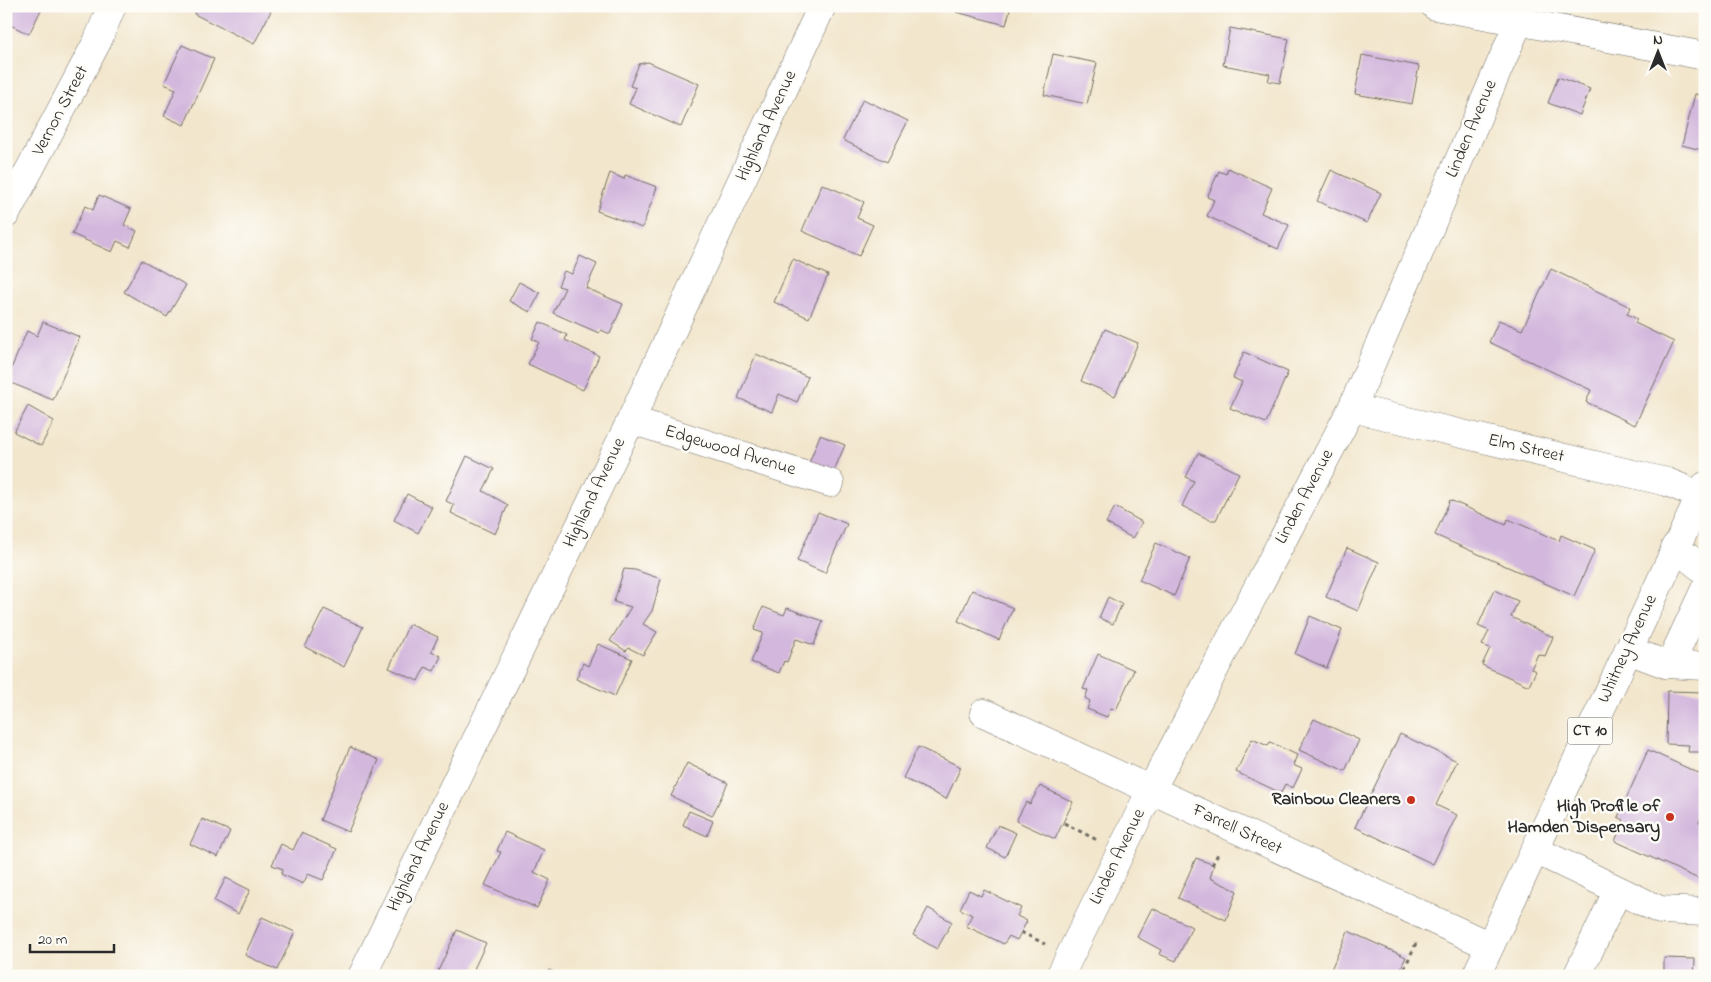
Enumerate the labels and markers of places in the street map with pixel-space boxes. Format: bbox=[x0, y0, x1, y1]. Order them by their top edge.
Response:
place label: Rainbow Cleaners bbox=[1272, 787, 1401, 813]
marker: Rainbow Cleaners bbox=[1405, 794, 1417, 806]
place label: High Profile of Hamden Dispensary bbox=[1507, 794, 1661, 842]
marker: High Profile of Hamden Dispensary bbox=[1664, 811, 1676, 823]

